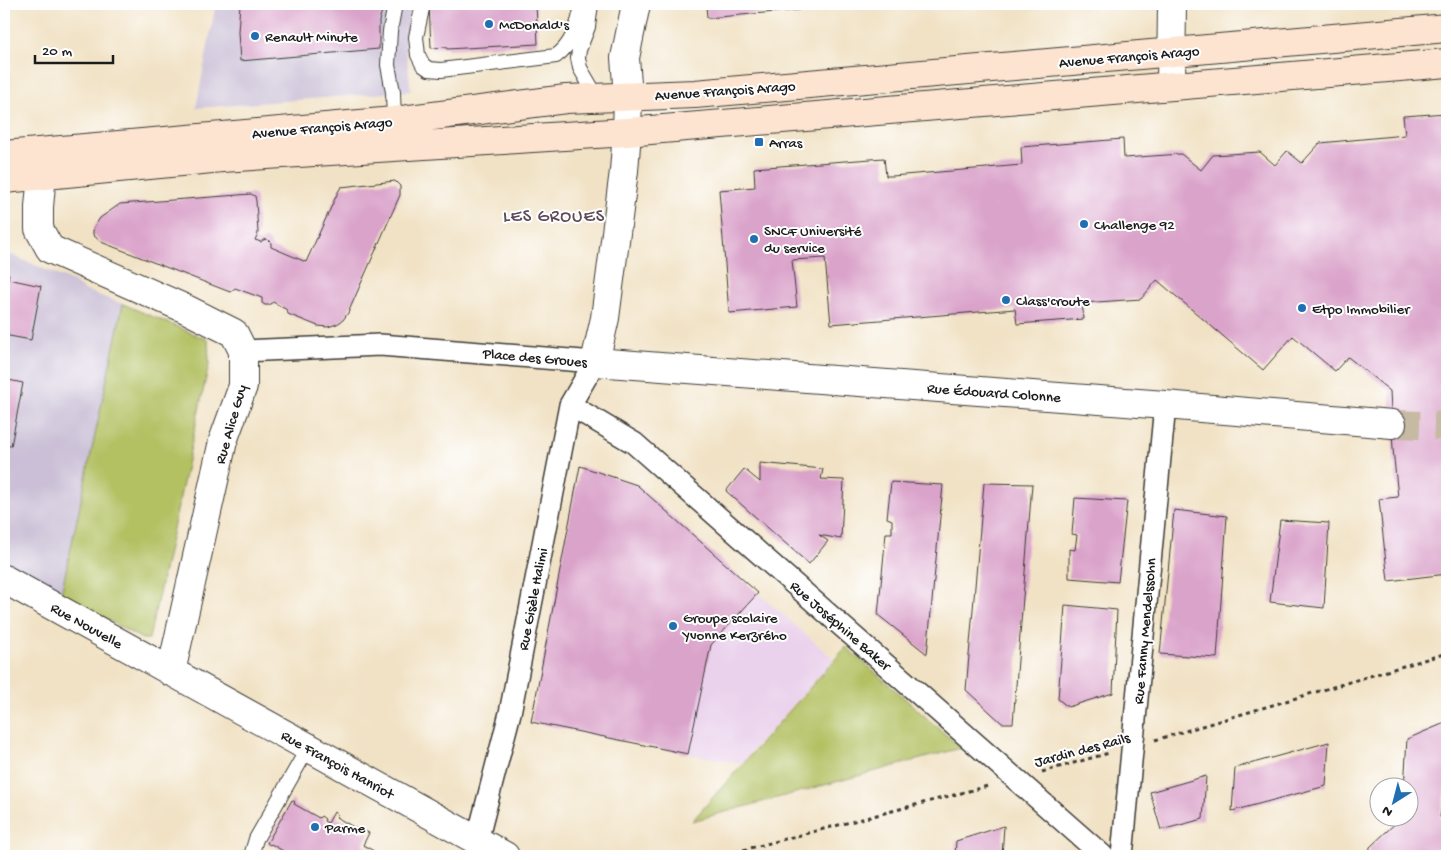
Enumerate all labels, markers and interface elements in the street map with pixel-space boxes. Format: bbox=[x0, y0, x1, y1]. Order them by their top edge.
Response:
place label: McDonald's bbox=[499, 17, 569, 35]
marker: McDonald's bbox=[483, 18, 495, 30]
place label: Renault Minute bbox=[265, 29, 358, 47]
marker: Renault Minute bbox=[249, 30, 261, 42]
scale bar bbox=[35, 32, 112, 64]
text: 20 m bbox=[42, 43, 72, 61]
street label: Avenue François Arago bbox=[1058, 43, 1200, 73]
street label: Avenue François Arago bbox=[654, 78, 796, 106]
street label: Avenue François Arago bbox=[251, 114, 393, 144]
place label: Arras bbox=[769, 135, 803, 153]
marker: Arras bbox=[753, 136, 765, 148]
district label: LES GROUES bbox=[503, 207, 605, 228]
place label: Challenge 92 bbox=[1094, 217, 1175, 235]
marker: Challenge 92 bbox=[1078, 218, 1090, 230]
place label: SNCF Université du service bbox=[764, 223, 862, 258]
marker: SNCF Université du service bbox=[748, 233, 760, 245]
place label: Class'croute bbox=[1016, 293, 1090, 311]
marker: Class'croute bbox=[1000, 294, 1012, 306]
place label: Etpo Immobilier bbox=[1312, 301, 1411, 319]
marker: Etpo Immobilier bbox=[1296, 302, 1308, 314]
street label: Place des Groues bbox=[481, 345, 588, 373]
street label: Rue Édouard Colonne bbox=[926, 380, 1062, 408]
street label: Rue Alice Guy bbox=[212, 382, 252, 466]
street label: Rue Gisèle Halimi bbox=[515, 547, 553, 652]
street label: Rue Fanny Mendelssohn bbox=[1131, 557, 1161, 705]
street label: Rue Joséphine Baker bbox=[785, 578, 895, 676]
street label: Rue Nouvelle bbox=[47, 600, 125, 654]
place label: Groupe scolaire Yvonne Kerzrého bbox=[681, 610, 787, 645]
marker: Groupe scolaire Yvonne Kerzrého bbox=[667, 620, 679, 632]
street label: Rue François Hanriot bbox=[277, 727, 398, 805]
street label: Jardin des Rails bbox=[1033, 729, 1133, 772]
north arrow bbox=[1368, 778, 1418, 828]
text: N bbox=[1379, 801, 1397, 820]
place label: Parme bbox=[324, 820, 366, 838]
marker: Parme bbox=[309, 821, 321, 833]

